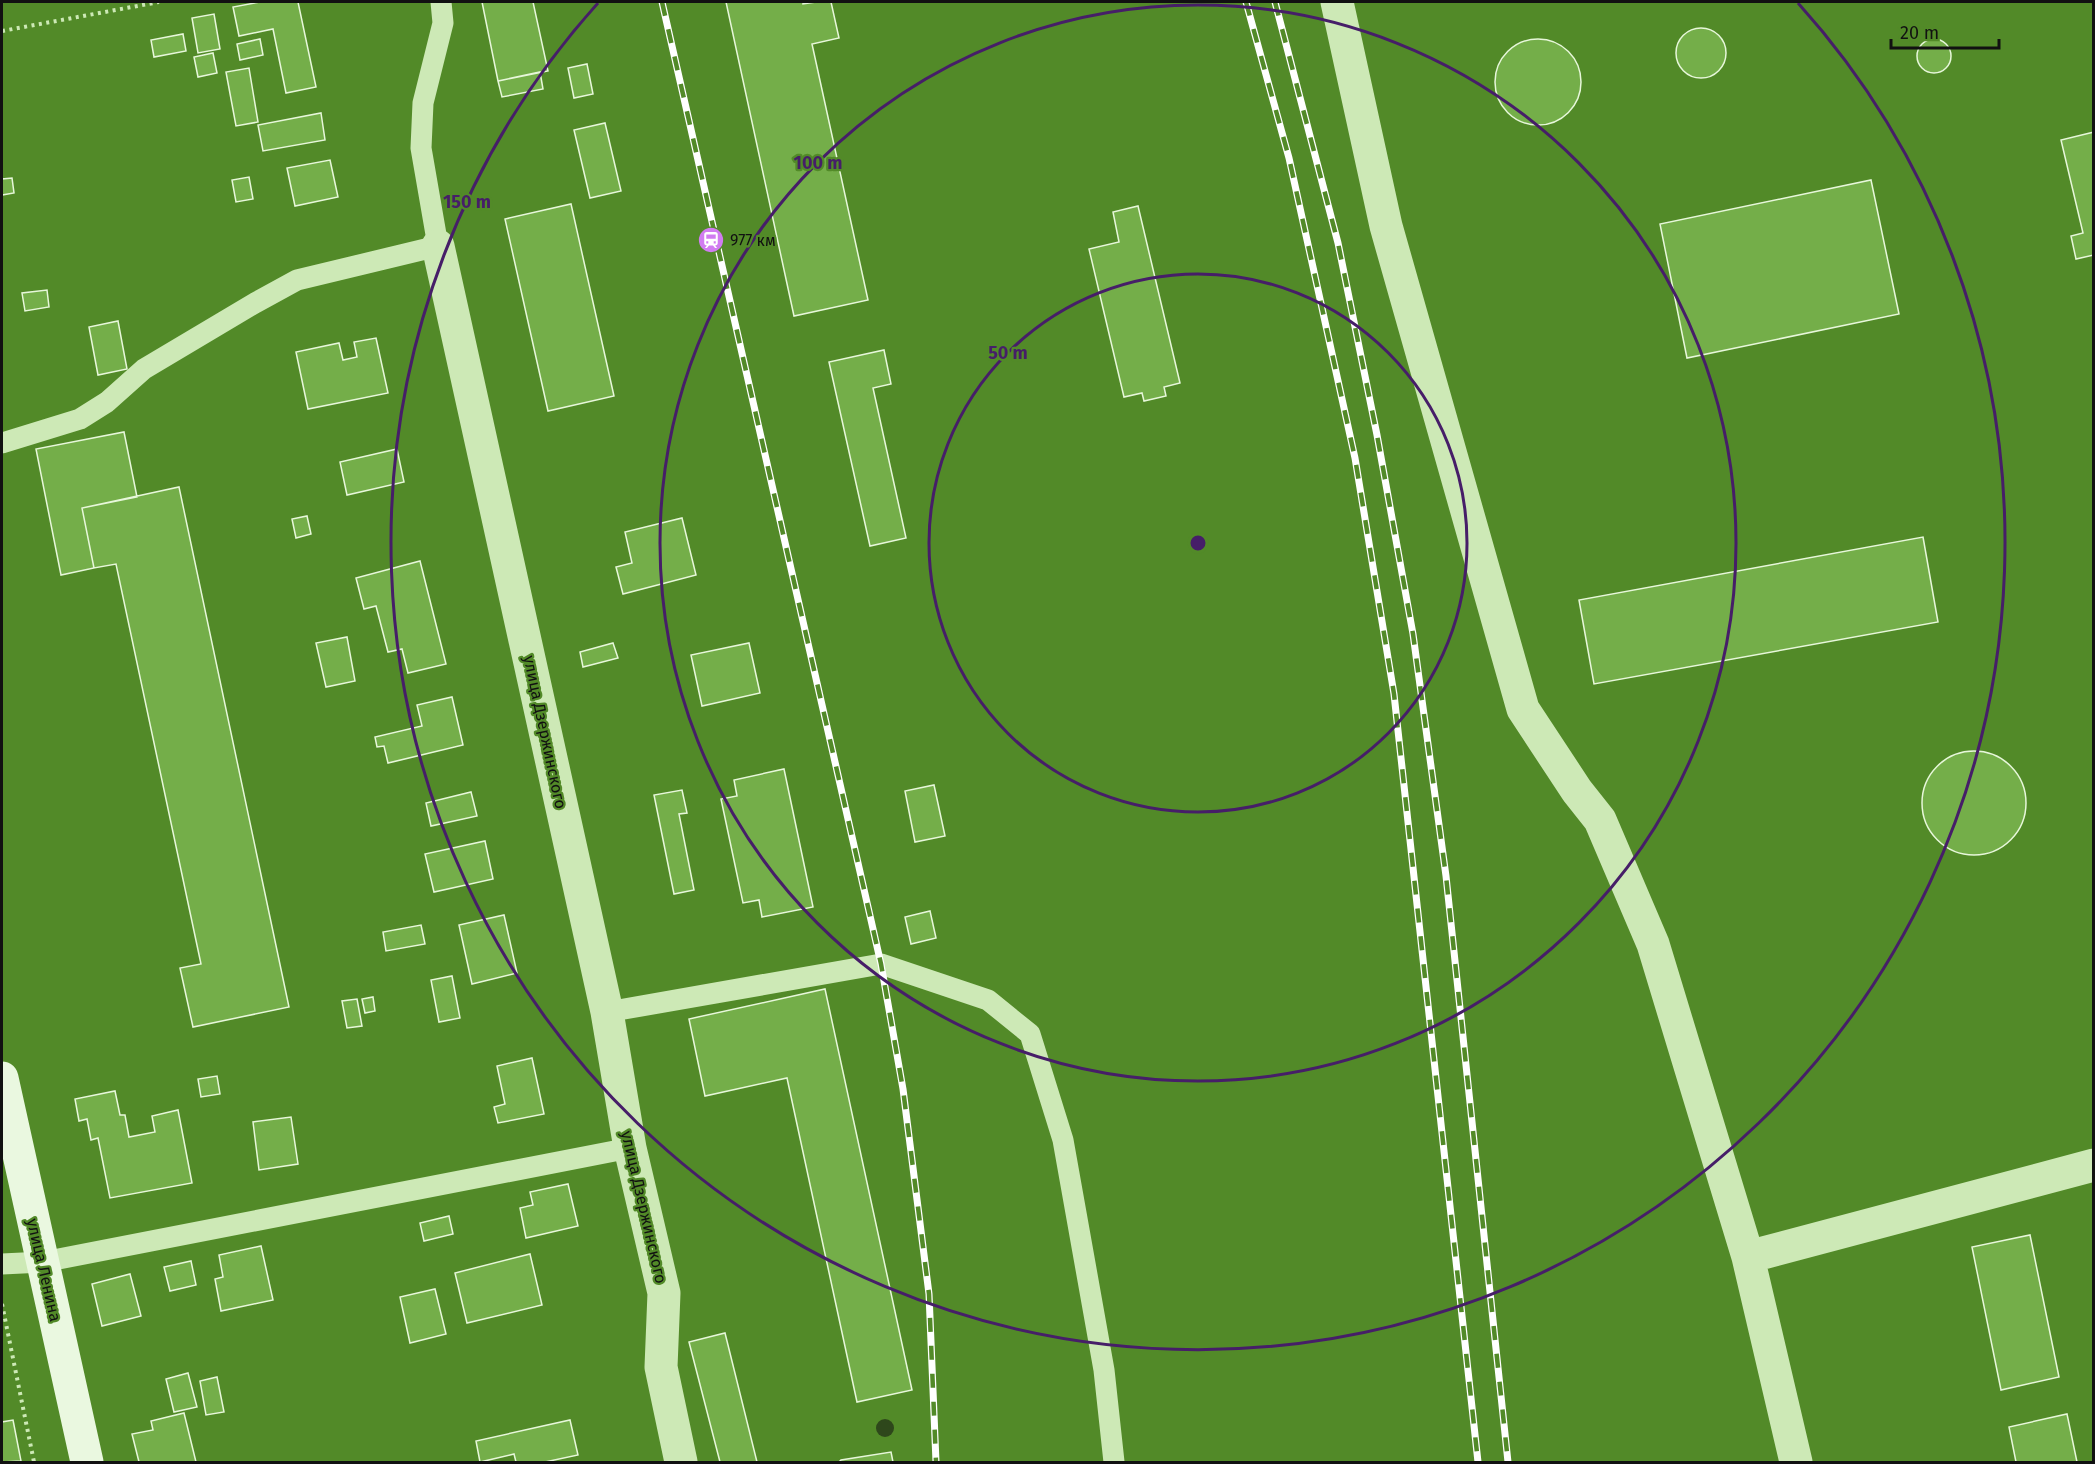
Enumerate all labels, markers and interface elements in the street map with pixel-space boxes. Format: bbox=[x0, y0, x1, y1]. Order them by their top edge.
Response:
scale bar bbox=[1891, 12, 1999, 50]
text: 20 m bbox=[1900, 22, 1939, 44]
text: 100 m bbox=[794, 152, 842, 174]
text: 150 m bbox=[443, 191, 491, 213]
station icon: 977 км bbox=[696, 225, 726, 255]
place label: 977 км bbox=[730, 231, 776, 250]
text: 50 m bbox=[988, 342, 1028, 364]
centre of rings bbox=[1188, 533, 1208, 553]
street label: улица Дзержинского bbox=[519, 654, 571, 810]
street label: улица Дзержинского bbox=[617, 1129, 671, 1285]
street label: улица Ленина bbox=[23, 1217, 65, 1323]

